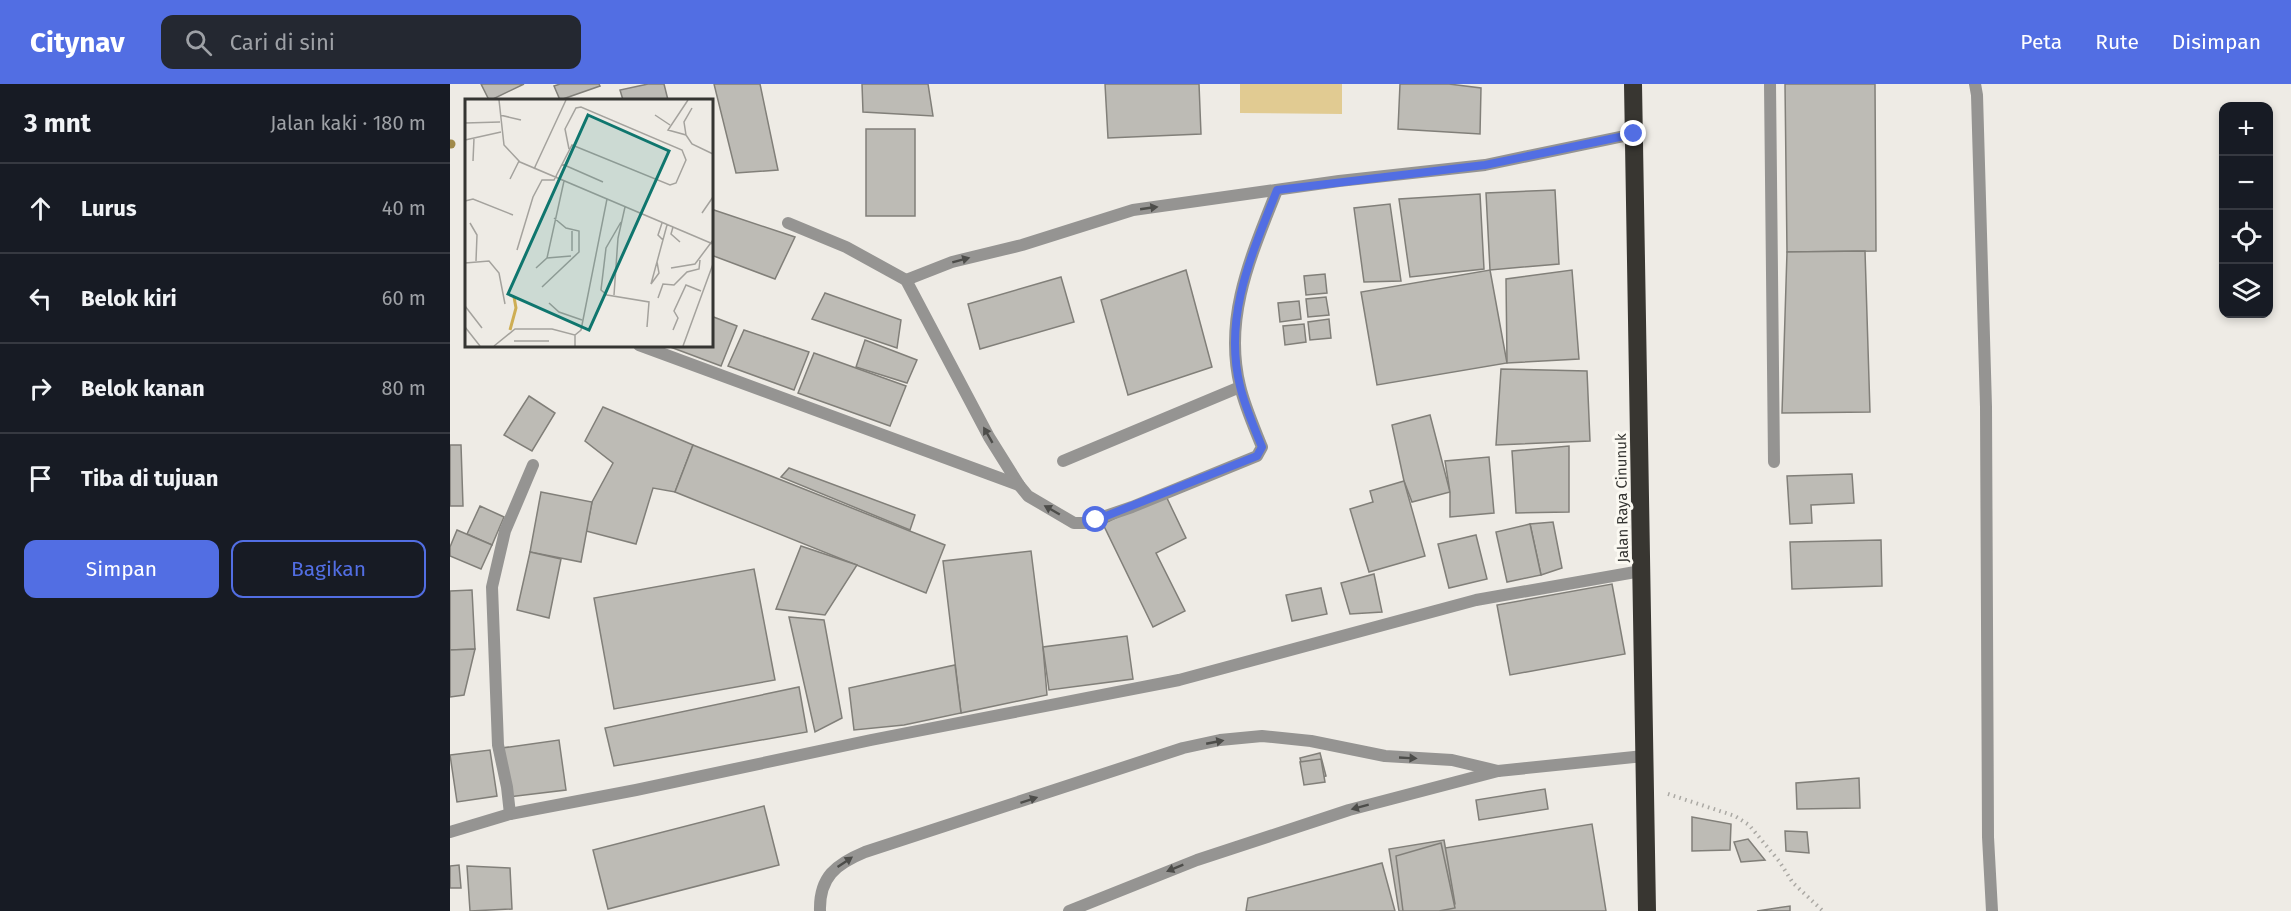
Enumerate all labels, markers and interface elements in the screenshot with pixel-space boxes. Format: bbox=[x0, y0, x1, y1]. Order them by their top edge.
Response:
search box bbox=[161, 15, 581, 69]
text: Citynav bbox=[30, 26, 125, 59]
icon: search bbox=[182, 26, 215, 59]
text: Cari di sini bbox=[230, 29, 335, 56]
text: Peta bbox=[2020, 29, 2062, 55]
text: Rute bbox=[2095, 29, 2139, 55]
text: Disimpan bbox=[2172, 29, 2261, 55]
inset map bbox=[465, 99, 712, 346]
map controls bbox=[2219, 102, 2273, 318]
button: + bbox=[2219, 102, 2273, 156]
text: 3 mnt bbox=[24, 108, 91, 139]
text: Jalan kaki · 180 m bbox=[270, 111, 426, 135]
route end bbox=[1620, 120, 1646, 146]
button: − bbox=[2219, 156, 2273, 210]
icon: ahead bbox=[24, 192, 57, 225]
text: Lurus bbox=[81, 195, 137, 222]
text: 40 m bbox=[382, 196, 426, 220]
one-way arrow bbox=[1139, 204, 1158, 213]
button: locate bbox=[2219, 210, 2273, 264]
one-way arrow bbox=[952, 255, 970, 265]
button: layers bbox=[2219, 264, 2273, 318]
icon: left bbox=[24, 282, 57, 315]
text: Belok kiri bbox=[81, 285, 177, 312]
text: 60 m bbox=[382, 286, 426, 310]
icon: right bbox=[24, 372, 57, 405]
text: Belok kanan bbox=[81, 375, 205, 402]
text: 80 m bbox=[381, 376, 426, 400]
one-way arrow bbox=[983, 427, 994, 443]
street label: Jalan Raya Cinunuk bbox=[1612, 433, 1632, 563]
icon: arrive bbox=[24, 462, 57, 495]
text: Tiba di tujuan bbox=[81, 465, 218, 492]
one-way arrow bbox=[1043, 505, 1060, 515]
route start bbox=[1082, 506, 1108, 532]
button: Simpan bbox=[24, 540, 219, 598]
button: Bagikan bbox=[231, 540, 426, 598]
one-way arrow bbox=[1206, 737, 1225, 746]
one-way arrow bbox=[1398, 753, 1417, 762]
one-way arrow bbox=[1020, 794, 1038, 804]
one-way arrow bbox=[1351, 803, 1369, 812]
one-way arrow bbox=[837, 857, 853, 868]
one-way arrow bbox=[1166, 864, 1184, 874]

